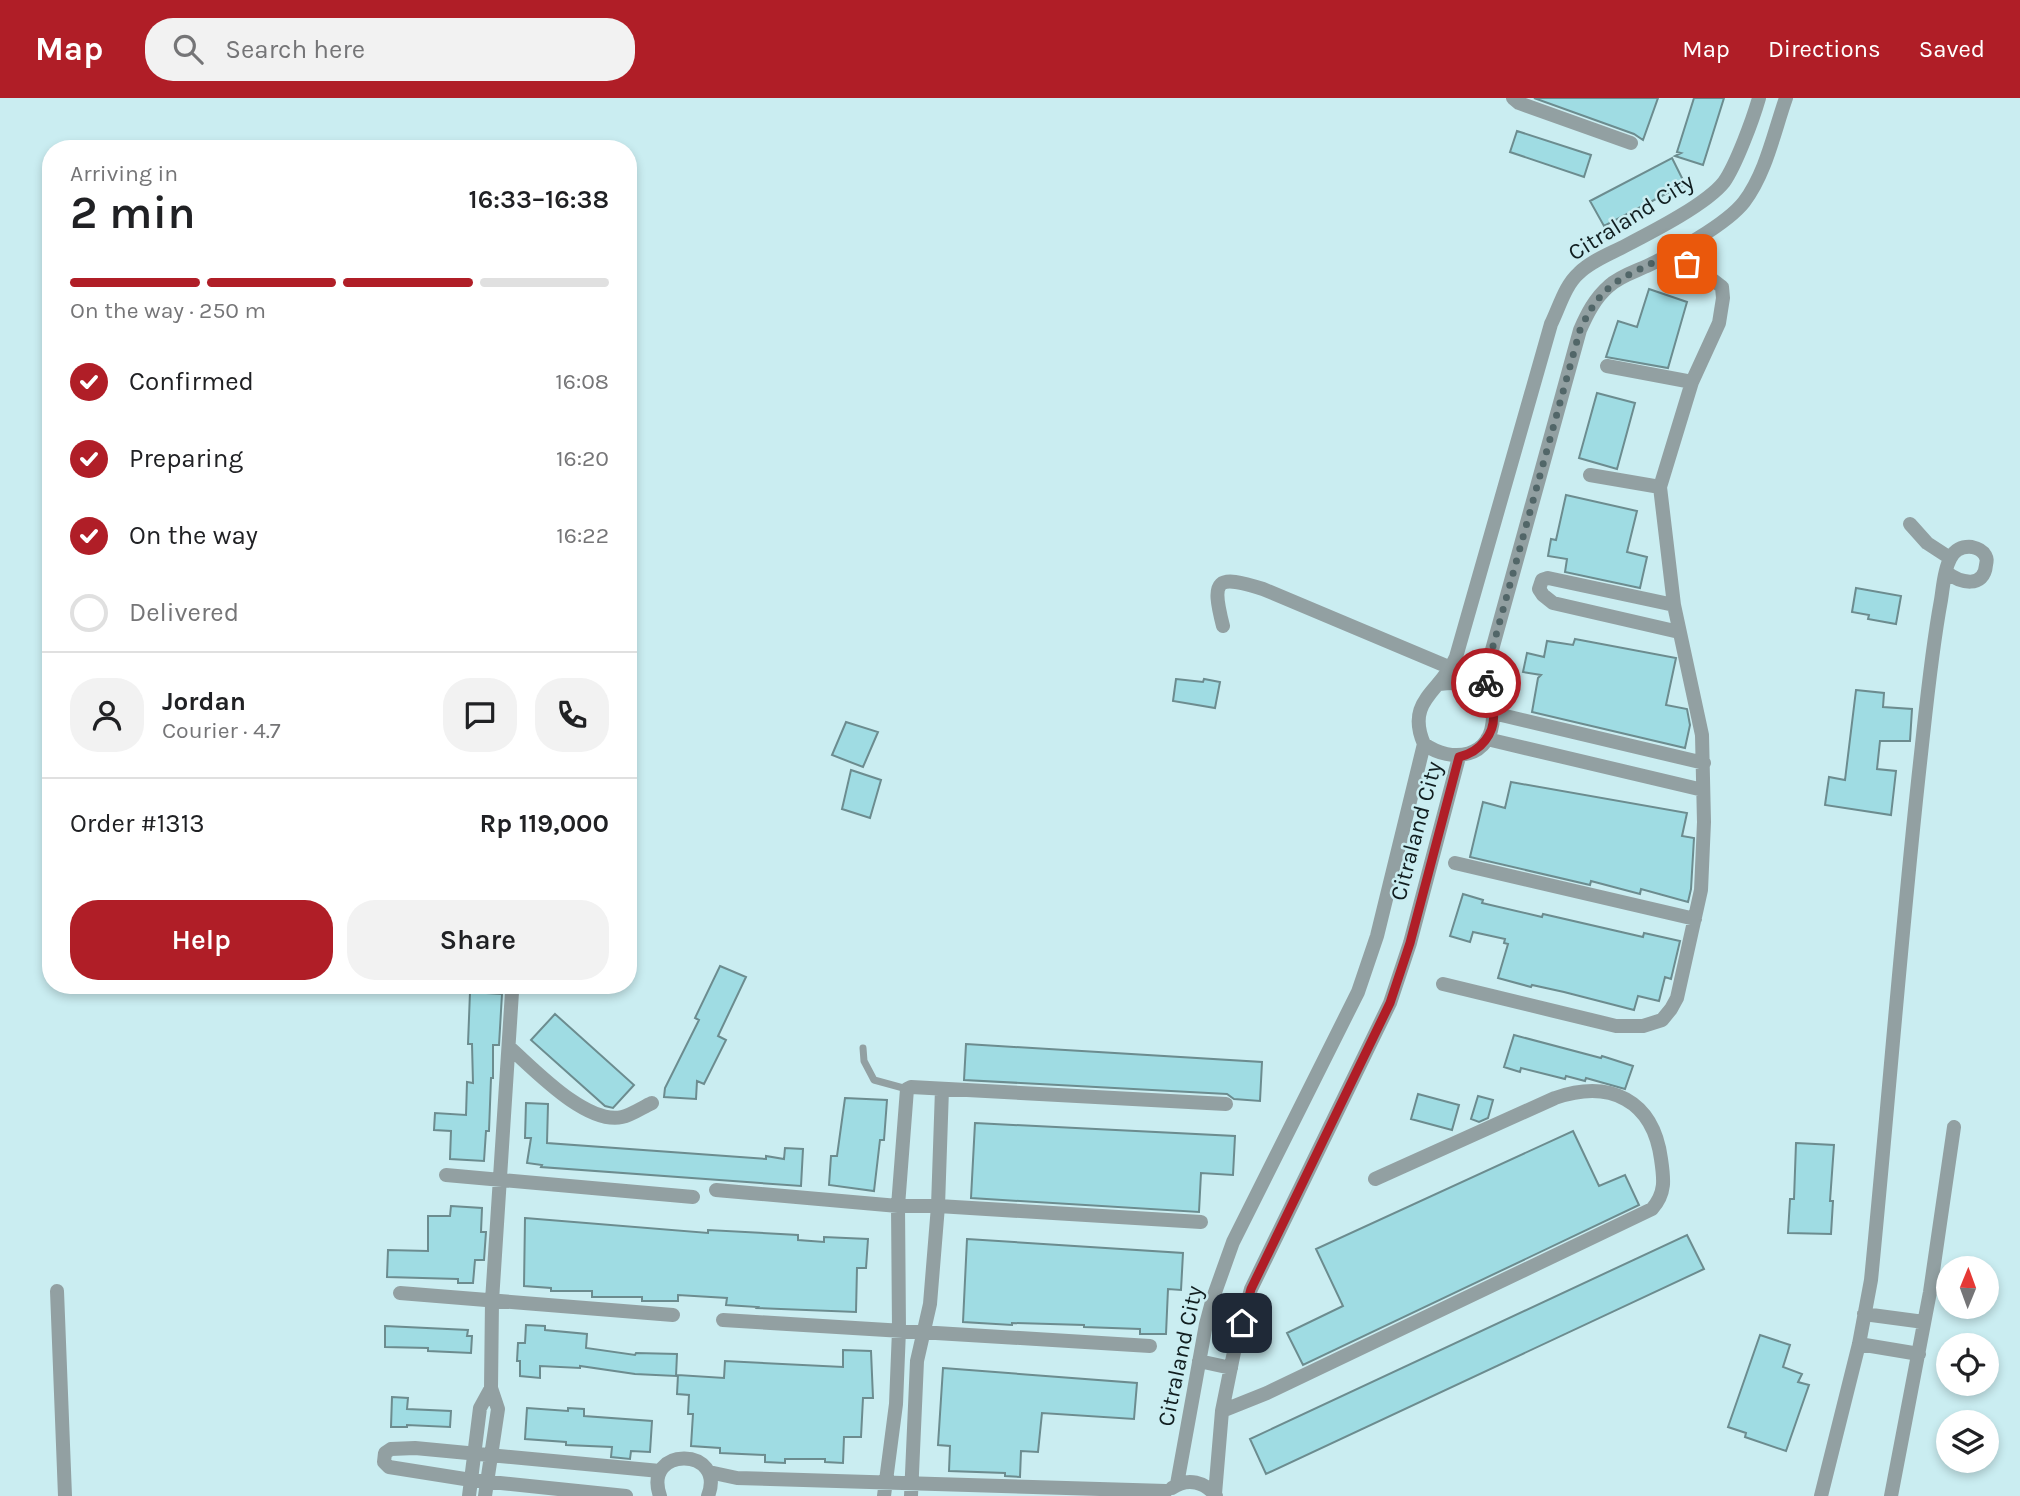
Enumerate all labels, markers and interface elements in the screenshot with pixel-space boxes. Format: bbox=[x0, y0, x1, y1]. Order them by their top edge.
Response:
search box bbox=[145, 18, 635, 81]
text: Map bbox=[35, 30, 103, 68]
icon: search bbox=[169, 30, 207, 68]
text: Search here bbox=[225, 34, 365, 65]
text: Map bbox=[1682, 35, 1730, 63]
text: Directions bbox=[1768, 35, 1881, 63]
text: Saved bbox=[1919, 35, 1985, 63]
text: Arriving in bbox=[70, 160, 178, 187]
street label: Citraland City bbox=[1563, 168, 1699, 266]
text: 16:33–16:38 bbox=[469, 184, 609, 215]
text: 2 min bbox=[70, 186, 196, 240]
pin bbox=[1657, 234, 1717, 294]
icon: bag bbox=[1668, 245, 1706, 283]
text: On the way · 250 m bbox=[70, 297, 266, 324]
icon: check bbox=[70, 363, 108, 401]
text: Confirmed bbox=[129, 366, 254, 397]
text: 16:08 bbox=[555, 368, 609, 395]
icon: check bbox=[70, 440, 108, 478]
text: Preparing bbox=[129, 443, 243, 474]
text: 16:20 bbox=[556, 445, 609, 472]
icon: check bbox=[70, 517, 108, 555]
text: On the way bbox=[129, 520, 258, 551]
text: 16:22 bbox=[556, 522, 609, 549]
text: Delivered bbox=[129, 597, 239, 628]
courier bbox=[1451, 648, 1521, 718]
icon: bike bbox=[1467, 664, 1505, 702]
button: person bbox=[70, 678, 144, 752]
button: chat bbox=[443, 678, 517, 752]
button: phone bbox=[535, 678, 609, 752]
text: Jordan bbox=[162, 686, 246, 717]
text: Courier · 4.7 bbox=[162, 717, 281, 744]
street label: Citraland City bbox=[1384, 758, 1448, 904]
text: Order #1313 bbox=[70, 808, 205, 839]
text: Rp 119,000 bbox=[480, 808, 609, 839]
button: Help bbox=[70, 900, 333, 980]
button: Share bbox=[347, 900, 609, 980]
north arrow bbox=[1936, 1256, 1998, 1320]
map controls bbox=[1936, 1256, 1999, 1473]
street label: Citraland City bbox=[1152, 1283, 1208, 1429]
pin bbox=[1212, 1293, 1272, 1353]
icon: home bbox=[1223, 1304, 1261, 1342]
button: locate bbox=[1936, 1333, 1999, 1396]
button: layers bbox=[1936, 1410, 1999, 1473]

